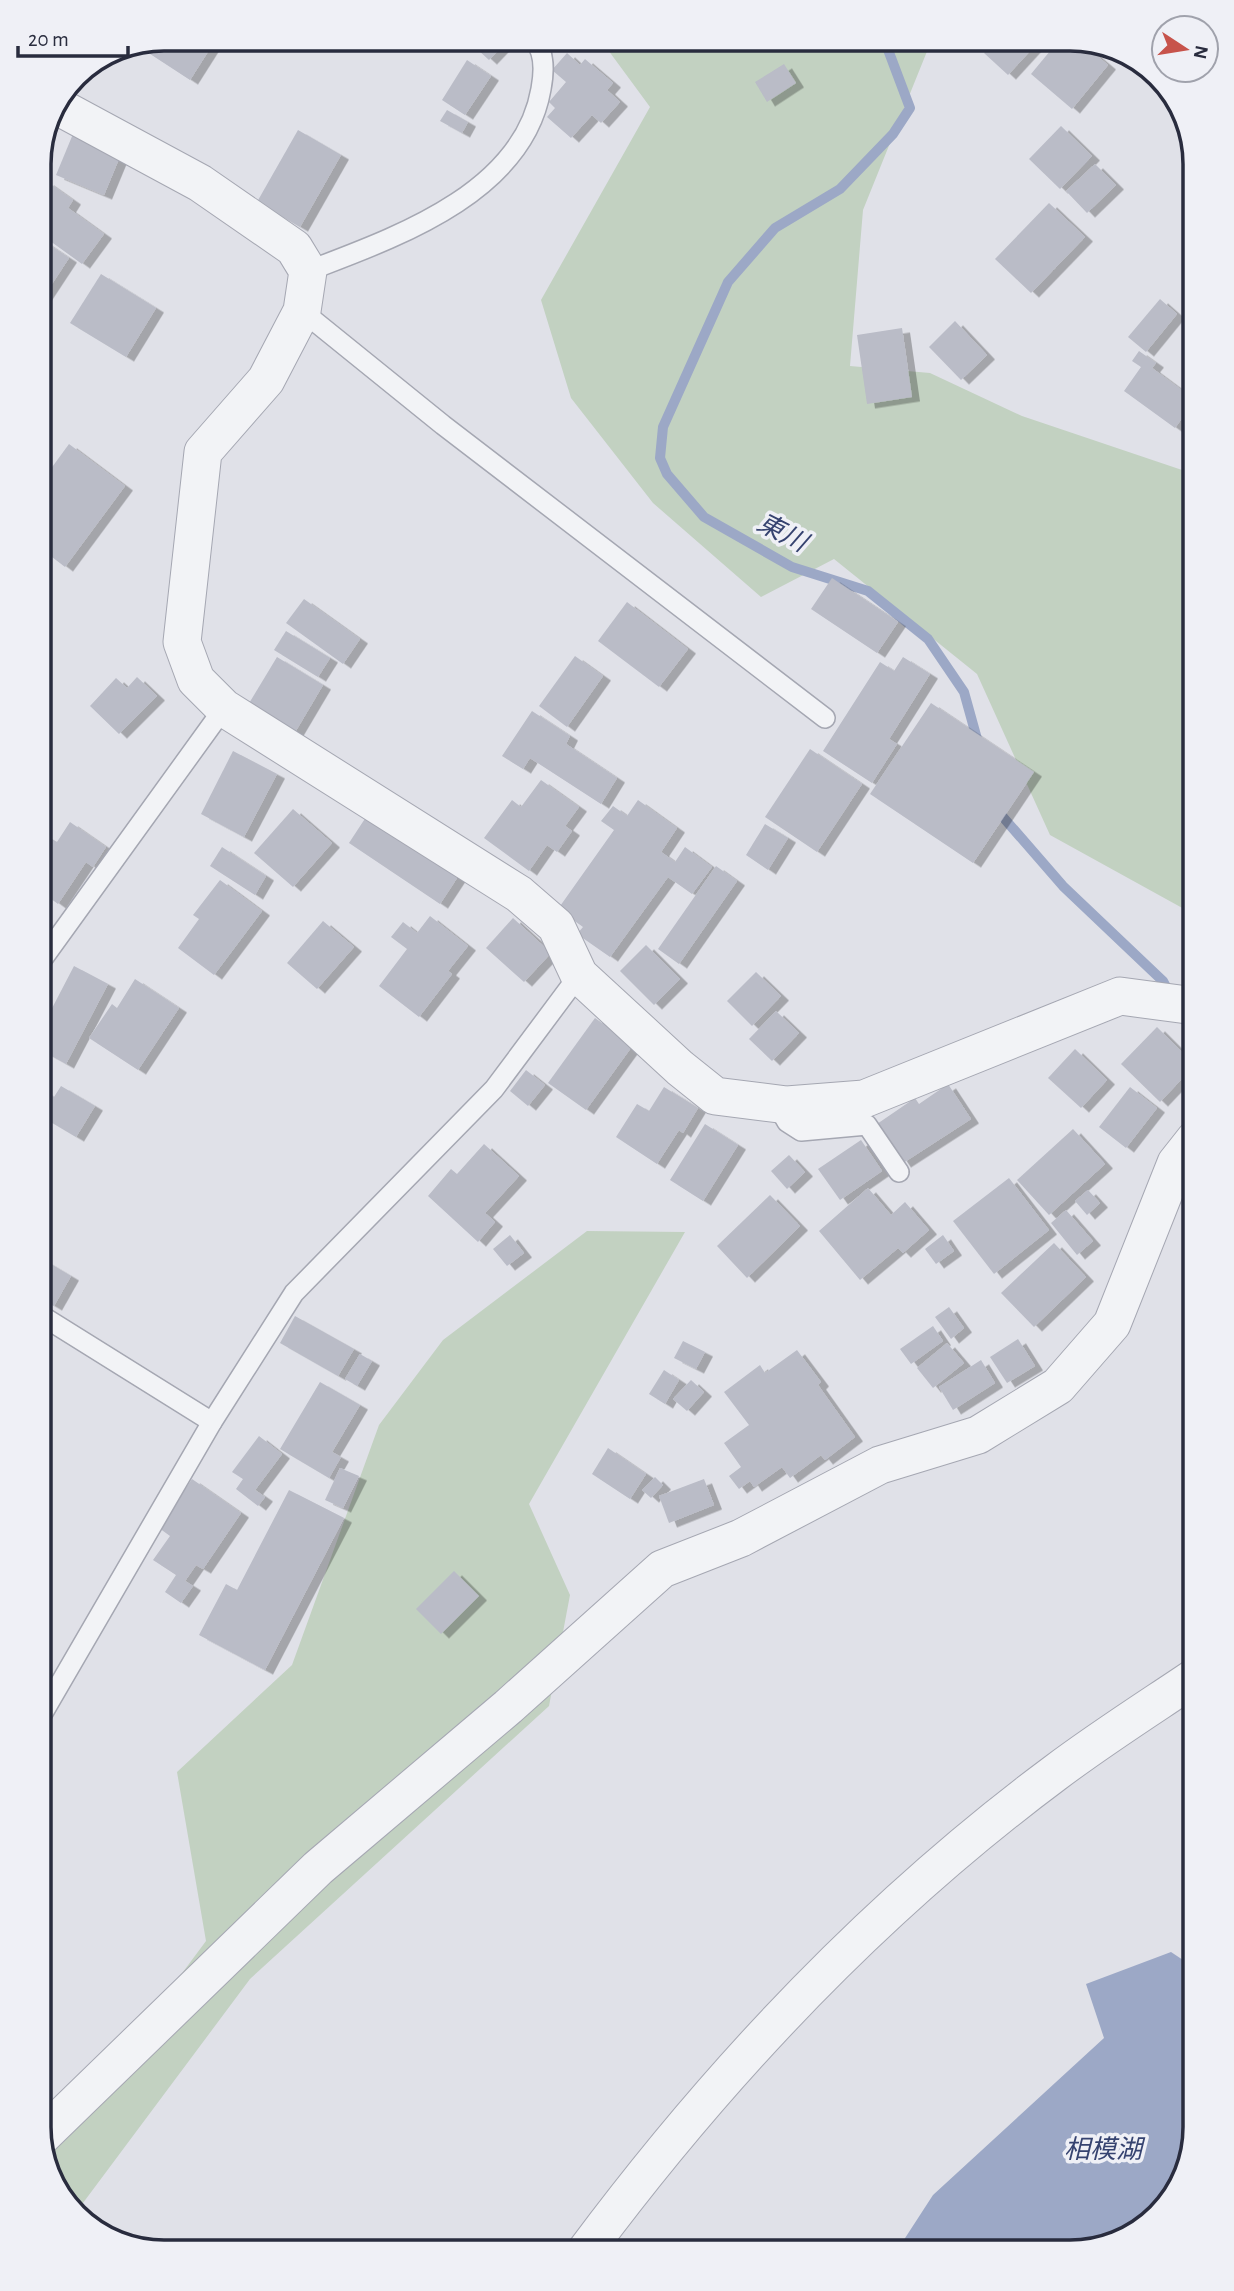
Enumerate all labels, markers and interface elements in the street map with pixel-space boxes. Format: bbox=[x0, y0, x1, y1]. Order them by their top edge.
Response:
scale bar bbox=[18, 14, 128, 58]
north arrow bbox=[1150, 14, 1220, 84]
text: 20 m bbox=[28, 29, 69, 50]
text: N bbox=[1189, 44, 1211, 61]
water label: 東川 bbox=[753, 509, 814, 558]
water label: 相模湖 bbox=[1064, 2136, 1146, 2163]

